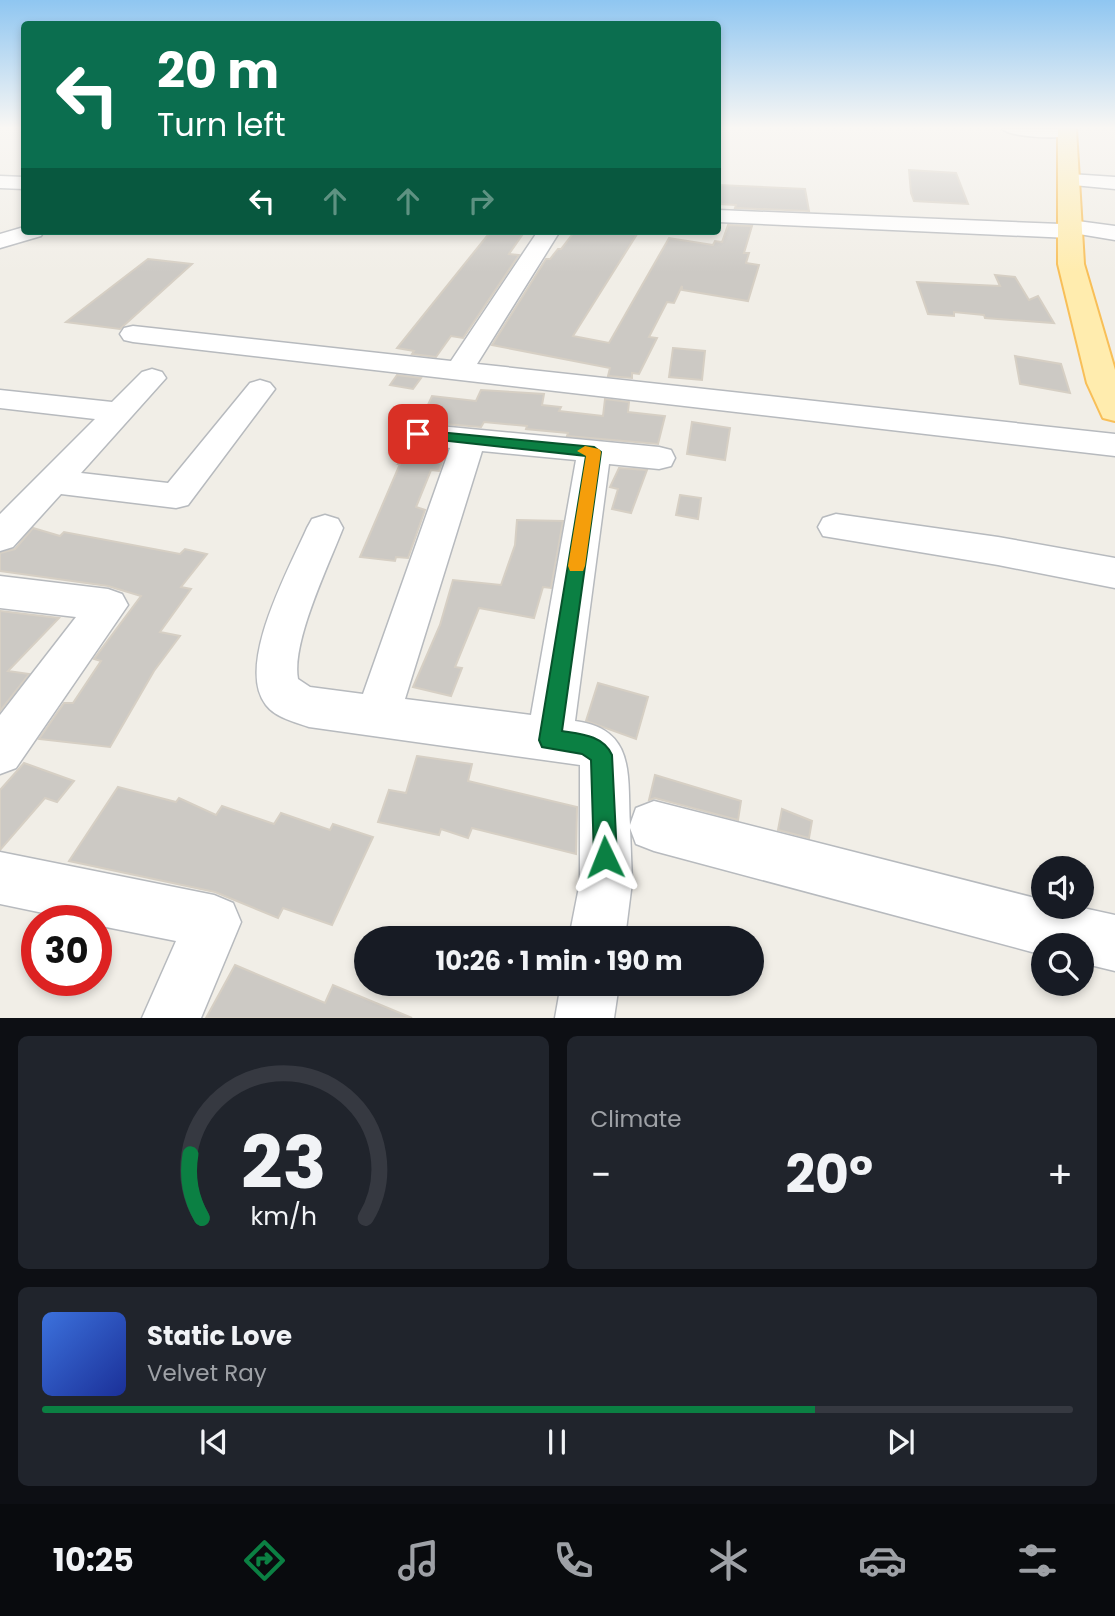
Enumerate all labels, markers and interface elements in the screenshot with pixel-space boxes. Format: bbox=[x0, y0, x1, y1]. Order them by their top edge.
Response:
text: 20 m bbox=[157, 37, 279, 105]
icon: left bbox=[42, 49, 133, 140]
text: Turn left bbox=[157, 102, 286, 147]
icon: left bbox=[243, 182, 281, 220]
icon: ahead bbox=[316, 182, 354, 220]
icon: ahead bbox=[389, 182, 427, 220]
icon: right bbox=[462, 182, 500, 220]
pin bbox=[388, 404, 448, 464]
icon: arrive bbox=[399, 415, 437, 453]
position arrow bbox=[568, 820, 642, 894]
map controls bbox=[1031, 856, 1094, 996]
button: sound bbox=[1031, 856, 1094, 919]
speed limit sign: 30 bbox=[21, 905, 112, 996]
button: search bbox=[1031, 933, 1094, 996]
text: 10:26 · 1 min · 190 m bbox=[436, 943, 682, 979]
text: Climate bbox=[591, 1103, 681, 1135]
text: 23 bbox=[240, 1113, 326, 1214]
text: 20° bbox=[785, 1138, 873, 1211]
text: − bbox=[591, 1148, 611, 1201]
text: + bbox=[1047, 1148, 1073, 1201]
text: km/h bbox=[250, 1199, 317, 1234]
text: Static Love bbox=[147, 1318, 292, 1354]
text: Velvet Ray bbox=[147, 1357, 267, 1389]
icon: previous bbox=[195, 1423, 233, 1461]
icon: pause bbox=[538, 1423, 576, 1461]
icon: next bbox=[882, 1423, 920, 1461]
icon: directions bbox=[240, 1536, 289, 1585]
icon: music bbox=[394, 1536, 443, 1585]
icon: phone bbox=[549, 1536, 598, 1585]
icon: climate bbox=[704, 1536, 753, 1585]
icon: car bbox=[858, 1536, 907, 1585]
icon: filters bbox=[1013, 1536, 1062, 1585]
text: 10:25 bbox=[53, 1537, 134, 1582]

